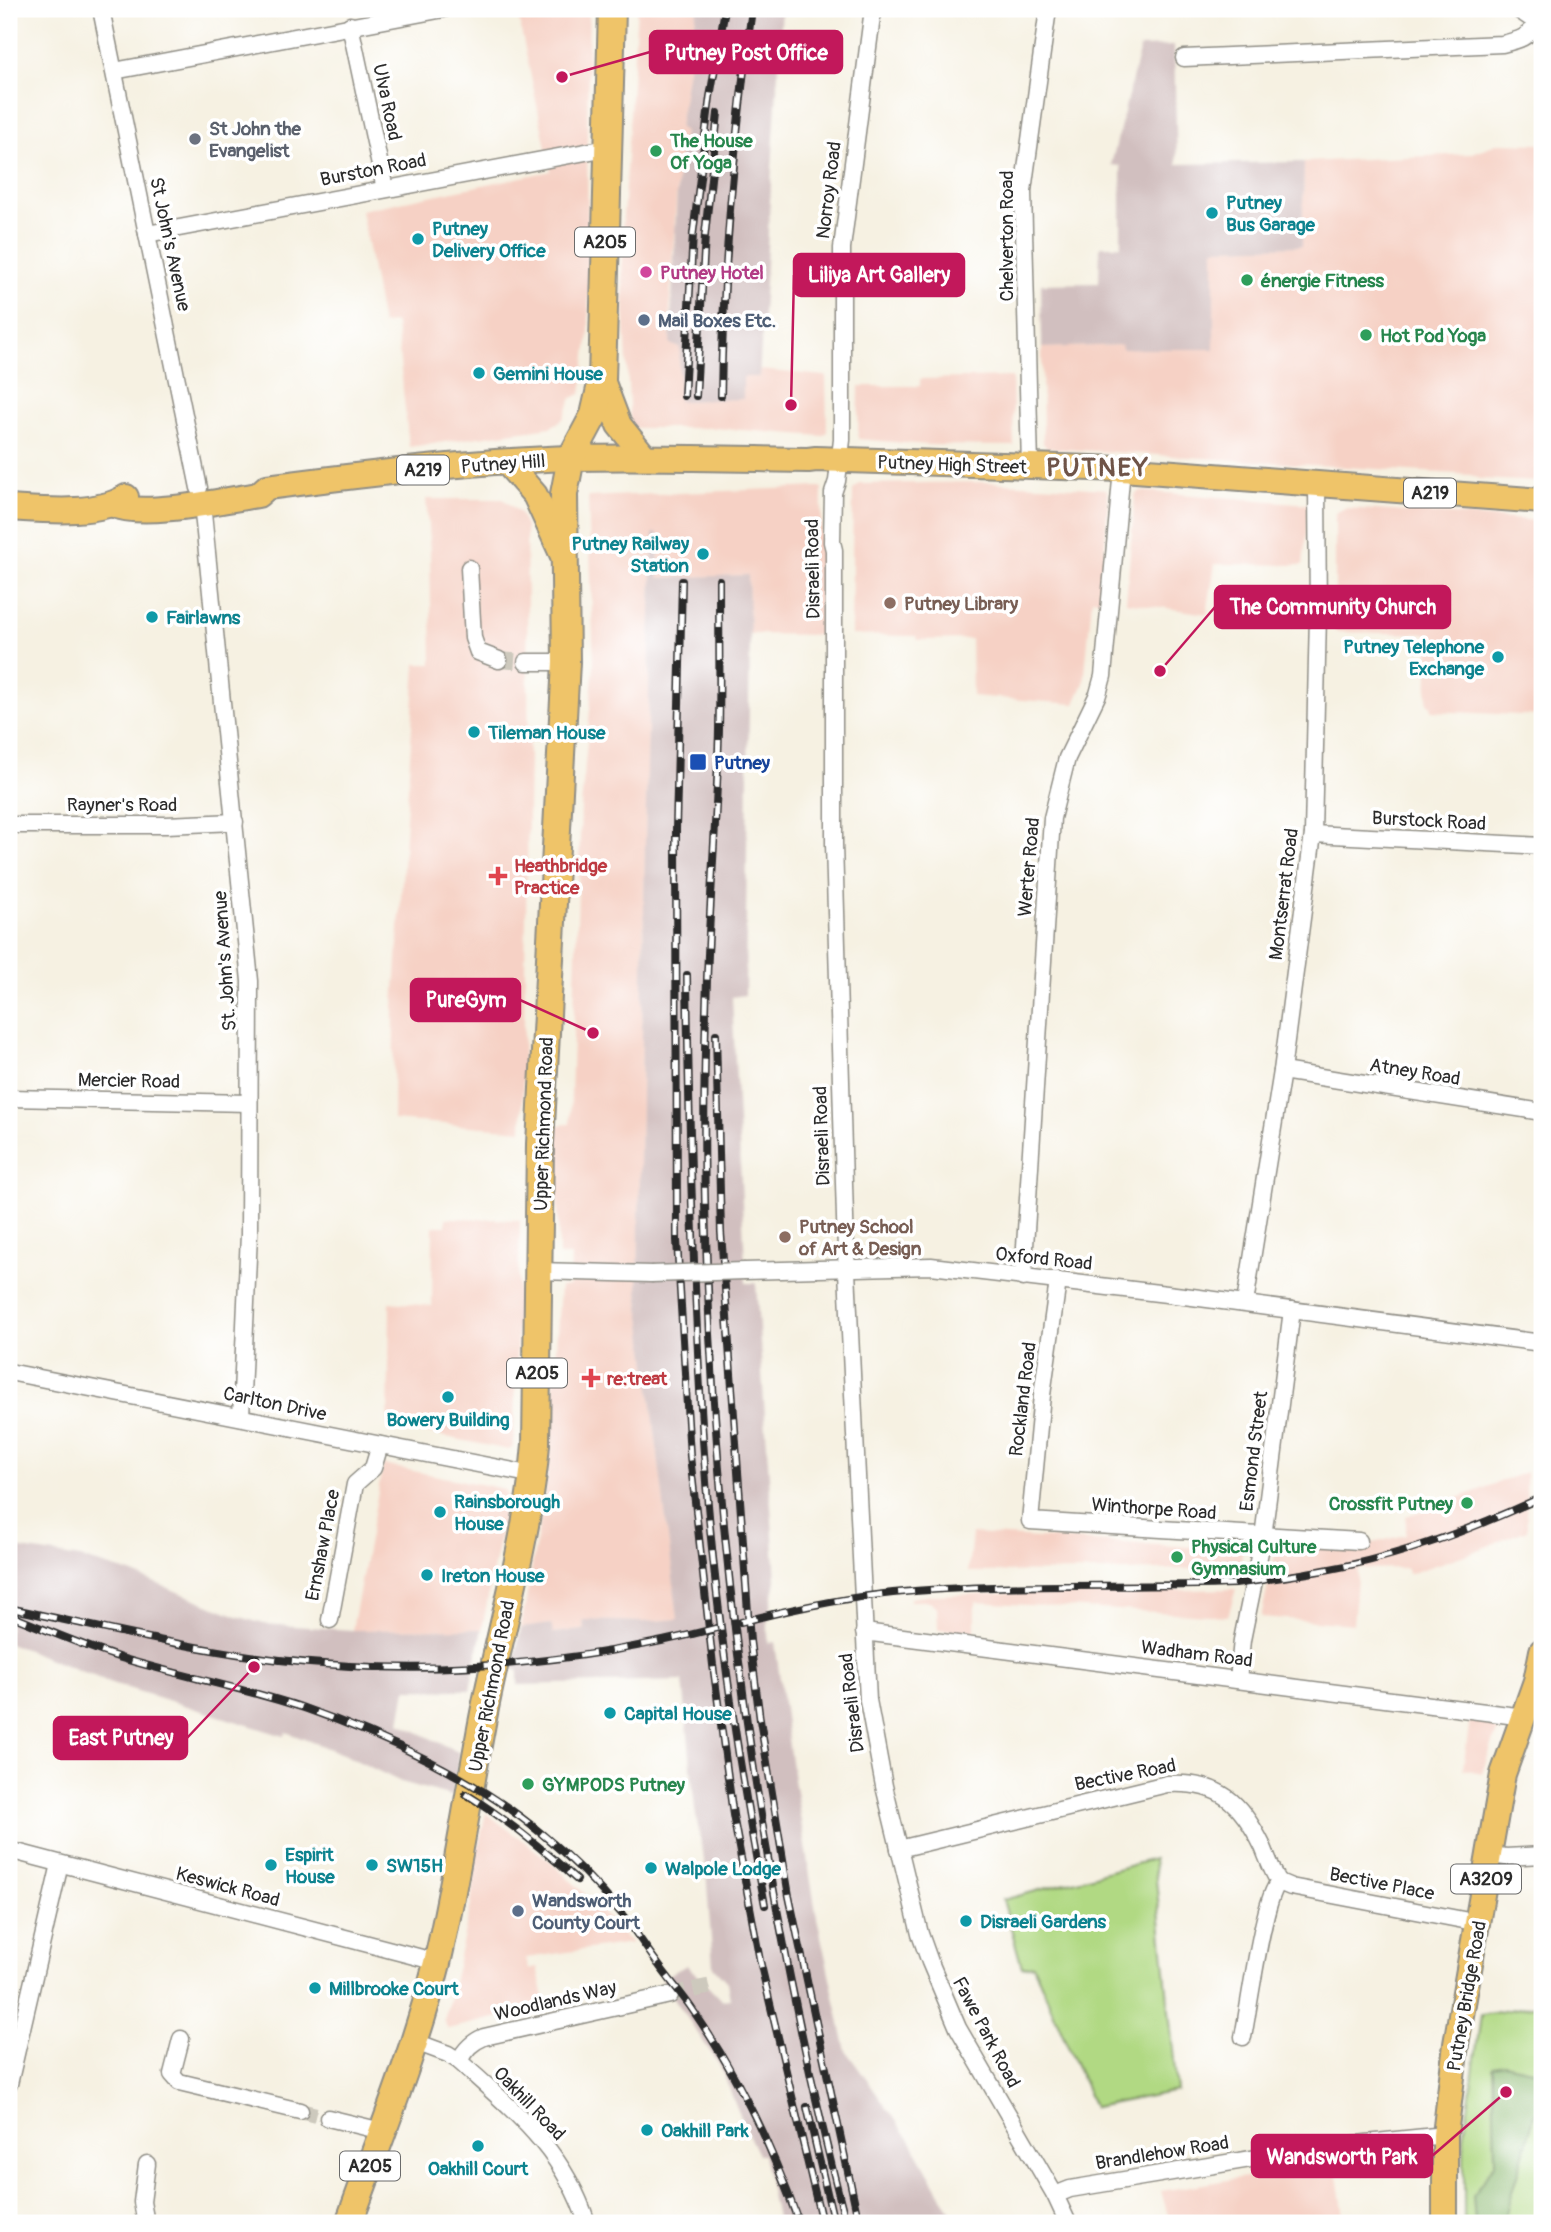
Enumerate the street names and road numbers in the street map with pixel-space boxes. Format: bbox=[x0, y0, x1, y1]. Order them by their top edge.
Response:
street label: Ulva Road bbox=[367, 62, 407, 143]
street label: Norroy Road bbox=[811, 140, 847, 240]
street label: Burston Road bbox=[318, 148, 428, 192]
street label: Chelverton Road bbox=[995, 170, 1019, 302]
street label: St John's Avenue bbox=[144, 175, 196, 314]
road number: A205 bbox=[575, 228, 635, 256]
street label: Putney Hill bbox=[460, 449, 546, 479]
street label: Putney High Street bbox=[877, 450, 1028, 480]
road number: A219 bbox=[397, 456, 449, 484]
road number: A219 bbox=[1404, 478, 1456, 508]
street label: Disraeli Road bbox=[800, 519, 826, 619]
street label: Rayner's Road bbox=[67, 793, 177, 817]
street label: Burstock Road bbox=[1371, 806, 1487, 836]
street label: Werter Road bbox=[1013, 816, 1045, 918]
street label: Montserrat Road bbox=[1264, 827, 1304, 961]
street label: St. John's Avenue bbox=[208, 889, 242, 1032]
street label: Upper Richmond Road bbox=[529, 1037, 559, 1211]
street label: Atney Road bbox=[1368, 1053, 1462, 1091]
street label: Mercier Road bbox=[78, 1068, 180, 1094]
street label: Disraeli Road bbox=[808, 1085, 836, 1186]
street label: Oxford Road bbox=[994, 1242, 1094, 1276]
street label: Rockland Road bbox=[1004, 1341, 1042, 1458]
road number: A205 bbox=[507, 1358, 567, 1388]
street label: Carlton Drive bbox=[221, 1381, 329, 1427]
street label: Esmond Street bbox=[1235, 1389, 1273, 1513]
street label: Ernshaw Place bbox=[300, 1487, 346, 1603]
street label: Winthorpe Road bbox=[1091, 1493, 1217, 1525]
street label: Upper Richmond Road bbox=[464, 1598, 520, 1774]
street label: Wadham Road bbox=[1140, 1635, 1254, 1673]
street label: Disraeli Road bbox=[834, 1652, 870, 1754]
street label: Bective Road bbox=[1072, 1753, 1178, 1797]
street label: Keswick Road bbox=[173, 1862, 282, 1912]
street label: Bective Place bbox=[1327, 1862, 1437, 1906]
road number: A3209 bbox=[1451, 1865, 1521, 1894]
street label: Putney Bridge Road bbox=[1442, 1919, 1492, 2073]
street label: Fawe Park Road bbox=[947, 1973, 1025, 2092]
street label: Woodlands Way bbox=[492, 1975, 619, 2027]
street label: Oakhill Road bbox=[488, 2062, 571, 2146]
street label: Brandlehow Road bbox=[1094, 2131, 1231, 2175]
road number: A205 bbox=[340, 2152, 400, 2180]

